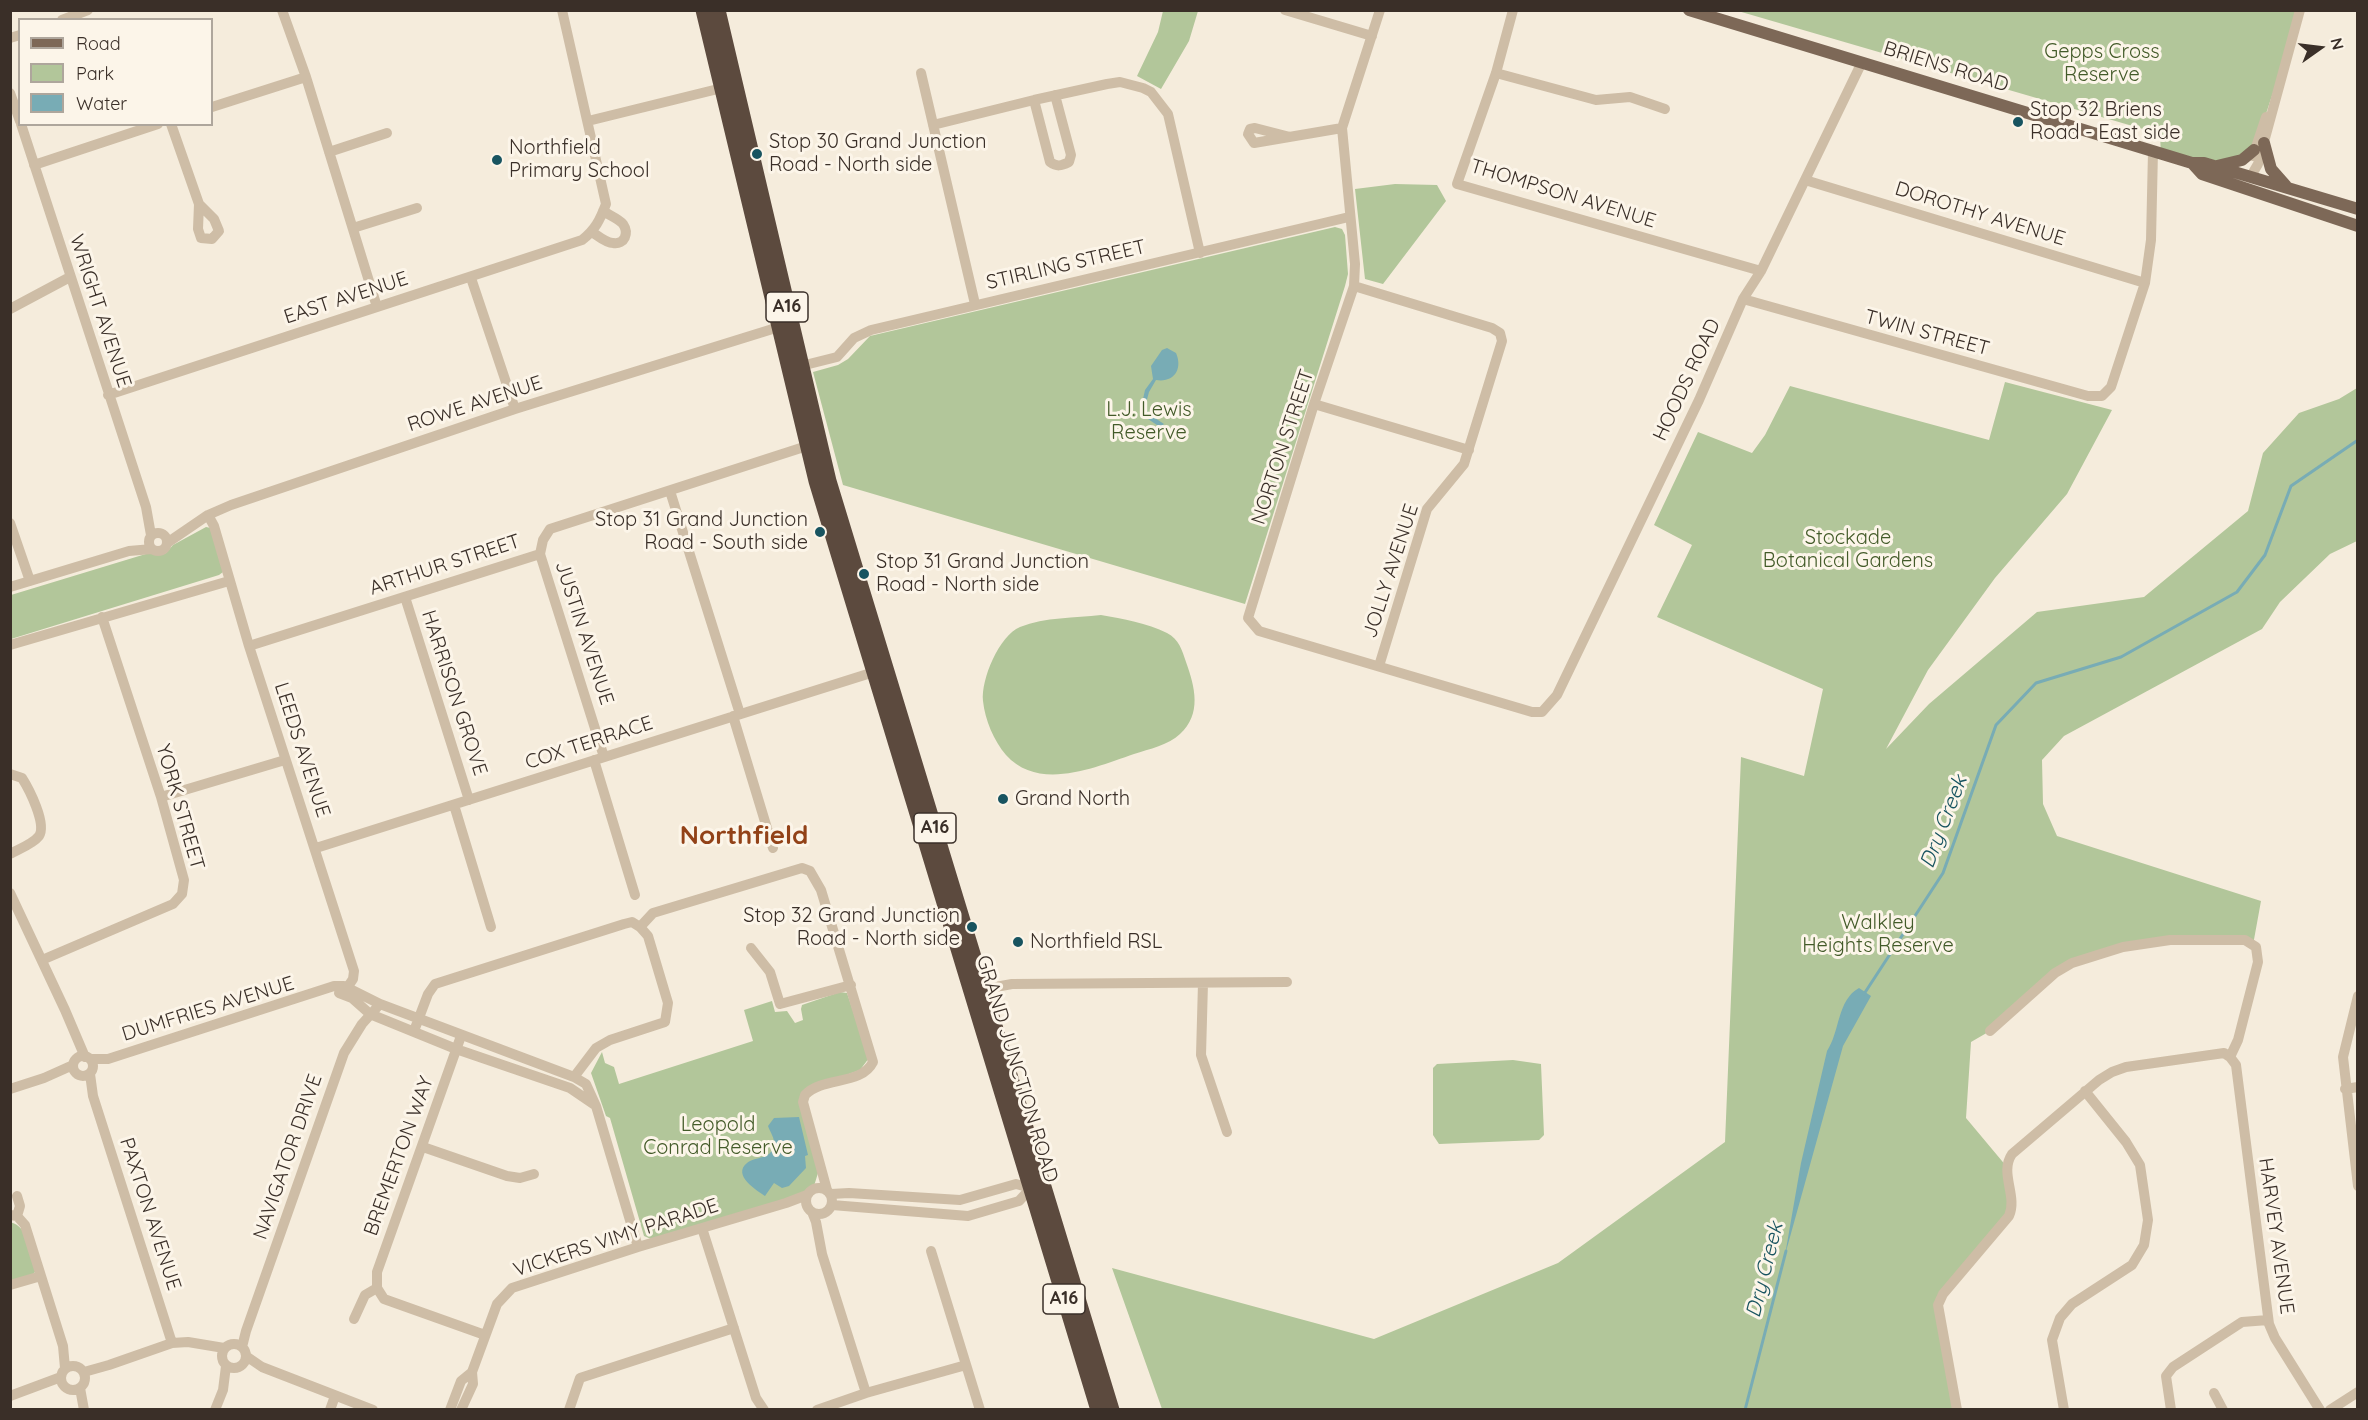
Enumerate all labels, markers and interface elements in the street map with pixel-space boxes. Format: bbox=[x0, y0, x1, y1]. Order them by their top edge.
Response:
legend bbox=[18, 18, 213, 126]
north arrow bbox=[2290, 18, 2350, 78]
text: Road bbox=[76, 32, 121, 55]
text: N bbox=[2326, 36, 2349, 52]
street label: BRIENS ROAD bbox=[1880, 37, 2012, 97]
park label: Gepps Cross Reserve bbox=[2044, 40, 2160, 87]
text: Park bbox=[76, 62, 114, 85]
text: Water bbox=[76, 92, 127, 115]
place label: Stop 32 Briens Road - East side bbox=[2030, 98, 2181, 145]
marker: Stop 32 Briens Road - East side bbox=[2011, 115, 2025, 129]
place label: Stop 30 Grand Junction Road - North side bbox=[769, 130, 986, 177]
place label: Northfield Primary School bbox=[509, 136, 649, 183]
marker: Stop 30 Grand Junction Road - North side bbox=[750, 147, 764, 161]
marker: Northfield Primary School bbox=[490, 153, 504, 167]
street label: THOMPSON AVENUE bbox=[1467, 154, 1659, 234]
street label: DOROTHY AVENUE bbox=[1892, 177, 2068, 251]
street label: WRIGHT AVENUE bbox=[64, 231, 136, 391]
street label: STIRLING STREET bbox=[984, 235, 1148, 295]
street label: EAST AVENUE bbox=[281, 267, 411, 329]
road number: A16 bbox=[766, 292, 808, 322]
street label: TWIN STREET bbox=[1862, 305, 1992, 361]
street label: HOODS ROAD bbox=[1648, 315, 1726, 445]
street label: NORTON STREET bbox=[1247, 366, 1319, 528]
street label: ROWE AVENUE bbox=[404, 371, 546, 437]
park label: L.J. Lewis Reserve bbox=[1106, 398, 1192, 445]
street label: JOLLY AVENUE bbox=[1358, 501, 1424, 641]
place label: Stop 31 Grand Junction Road - South side bbox=[595, 508, 808, 555]
marker: Stop 31 Grand Junction Road - South side bbox=[813, 525, 827, 539]
park label: Stockade Botanical Gardens bbox=[1763, 526, 1933, 573]
street label: ARTHUR STREET bbox=[367, 529, 523, 601]
place label: Stop 31 Grand Junction Road - North side bbox=[876, 550, 1089, 597]
street label: JUSTIN AVENUE bbox=[549, 558, 619, 708]
marker: Stop 31 Grand Junction Road - North side bbox=[857, 567, 871, 581]
street label: HARRISON GROVE bbox=[416, 607, 492, 779]
street label: LEEDS AVENUE bbox=[269, 680, 335, 820]
street label: COX TERRACE bbox=[522, 711, 656, 775]
street label: YORK STREET bbox=[151, 741, 209, 873]
water label: Dry Creek bbox=[1915, 772, 1973, 872]
place label: Grand North bbox=[1015, 787, 1130, 811]
marker: Grand North bbox=[996, 792, 1010, 806]
road number: A16 bbox=[914, 813, 956, 843]
district label: Northfield bbox=[680, 820, 808, 852]
place label: Stop 32 Grand Junction Road - North side bbox=[743, 904, 960, 951]
park label: Walkley Heights Reserve bbox=[1802, 911, 1954, 958]
marker: Stop 32 Grand Junction Road - North side bbox=[965, 920, 979, 934]
place label: Northfield RSL bbox=[1030, 930, 1162, 954]
marker: Northfield RSL bbox=[1011, 935, 1025, 949]
street label: GRAND JUNCTION ROAD bbox=[971, 953, 1063, 1185]
street label: DUMFRIES AVENUE bbox=[119, 971, 297, 1047]
street label: NAVIGATOR DRIVE bbox=[248, 1071, 328, 1243]
street label: BREMERTON WAY bbox=[359, 1073, 439, 1239]
park label: Leopold Conrad Reserve bbox=[643, 1113, 793, 1160]
street label: PAXTON AVENUE bbox=[114, 1135, 186, 1293]
street label: HARVEY AVENUE bbox=[2253, 1156, 2299, 1316]
street label: VICKERS VIMY PARADE bbox=[511, 1194, 721, 1282]
water label: Dry Creek bbox=[1741, 1220, 1789, 1320]
road number: A16 bbox=[1043, 1284, 1085, 1314]

